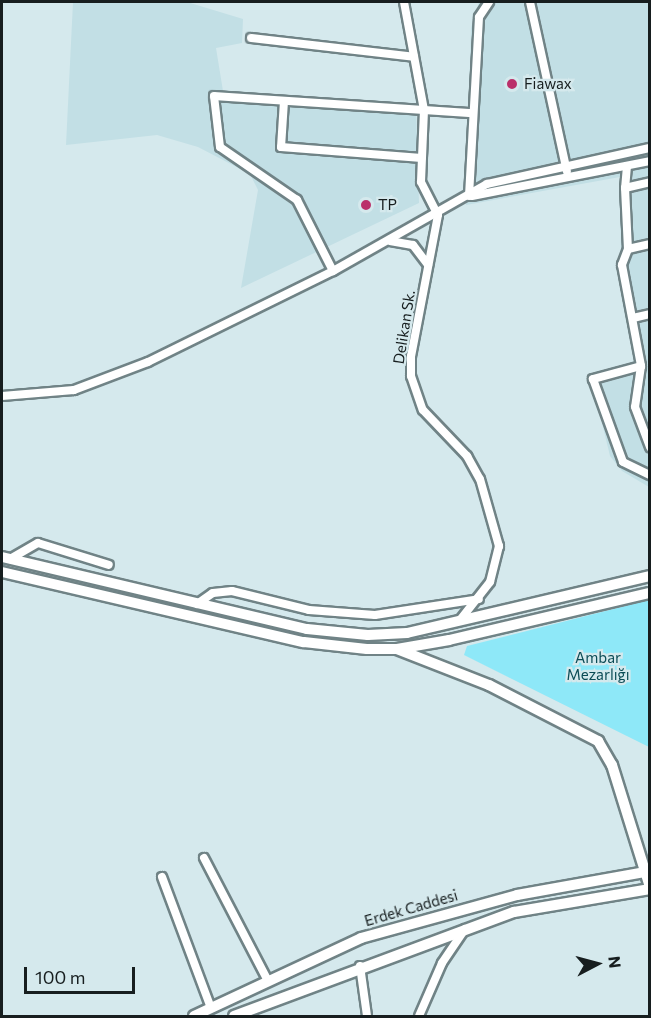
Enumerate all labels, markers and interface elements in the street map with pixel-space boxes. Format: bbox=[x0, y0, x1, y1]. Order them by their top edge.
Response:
place label: Fiawax bbox=[524, 75, 572, 93]
marker: Fiawax bbox=[505, 77, 519, 91]
place label: TP bbox=[378, 196, 397, 214]
marker: TP bbox=[359, 198, 373, 212]
street label: Delikan Sk. bbox=[389, 289, 419, 365]
park label: Ambar Mezarlığı bbox=[566, 648, 630, 683]
street label: Erdek Caddesi bbox=[362, 886, 460, 930]
north arrow bbox=[567, 934, 627, 994]
scale bar bbox=[27, 955, 138, 993]
text: N bbox=[605, 955, 625, 969]
text: 100 m bbox=[35, 966, 85, 988]

